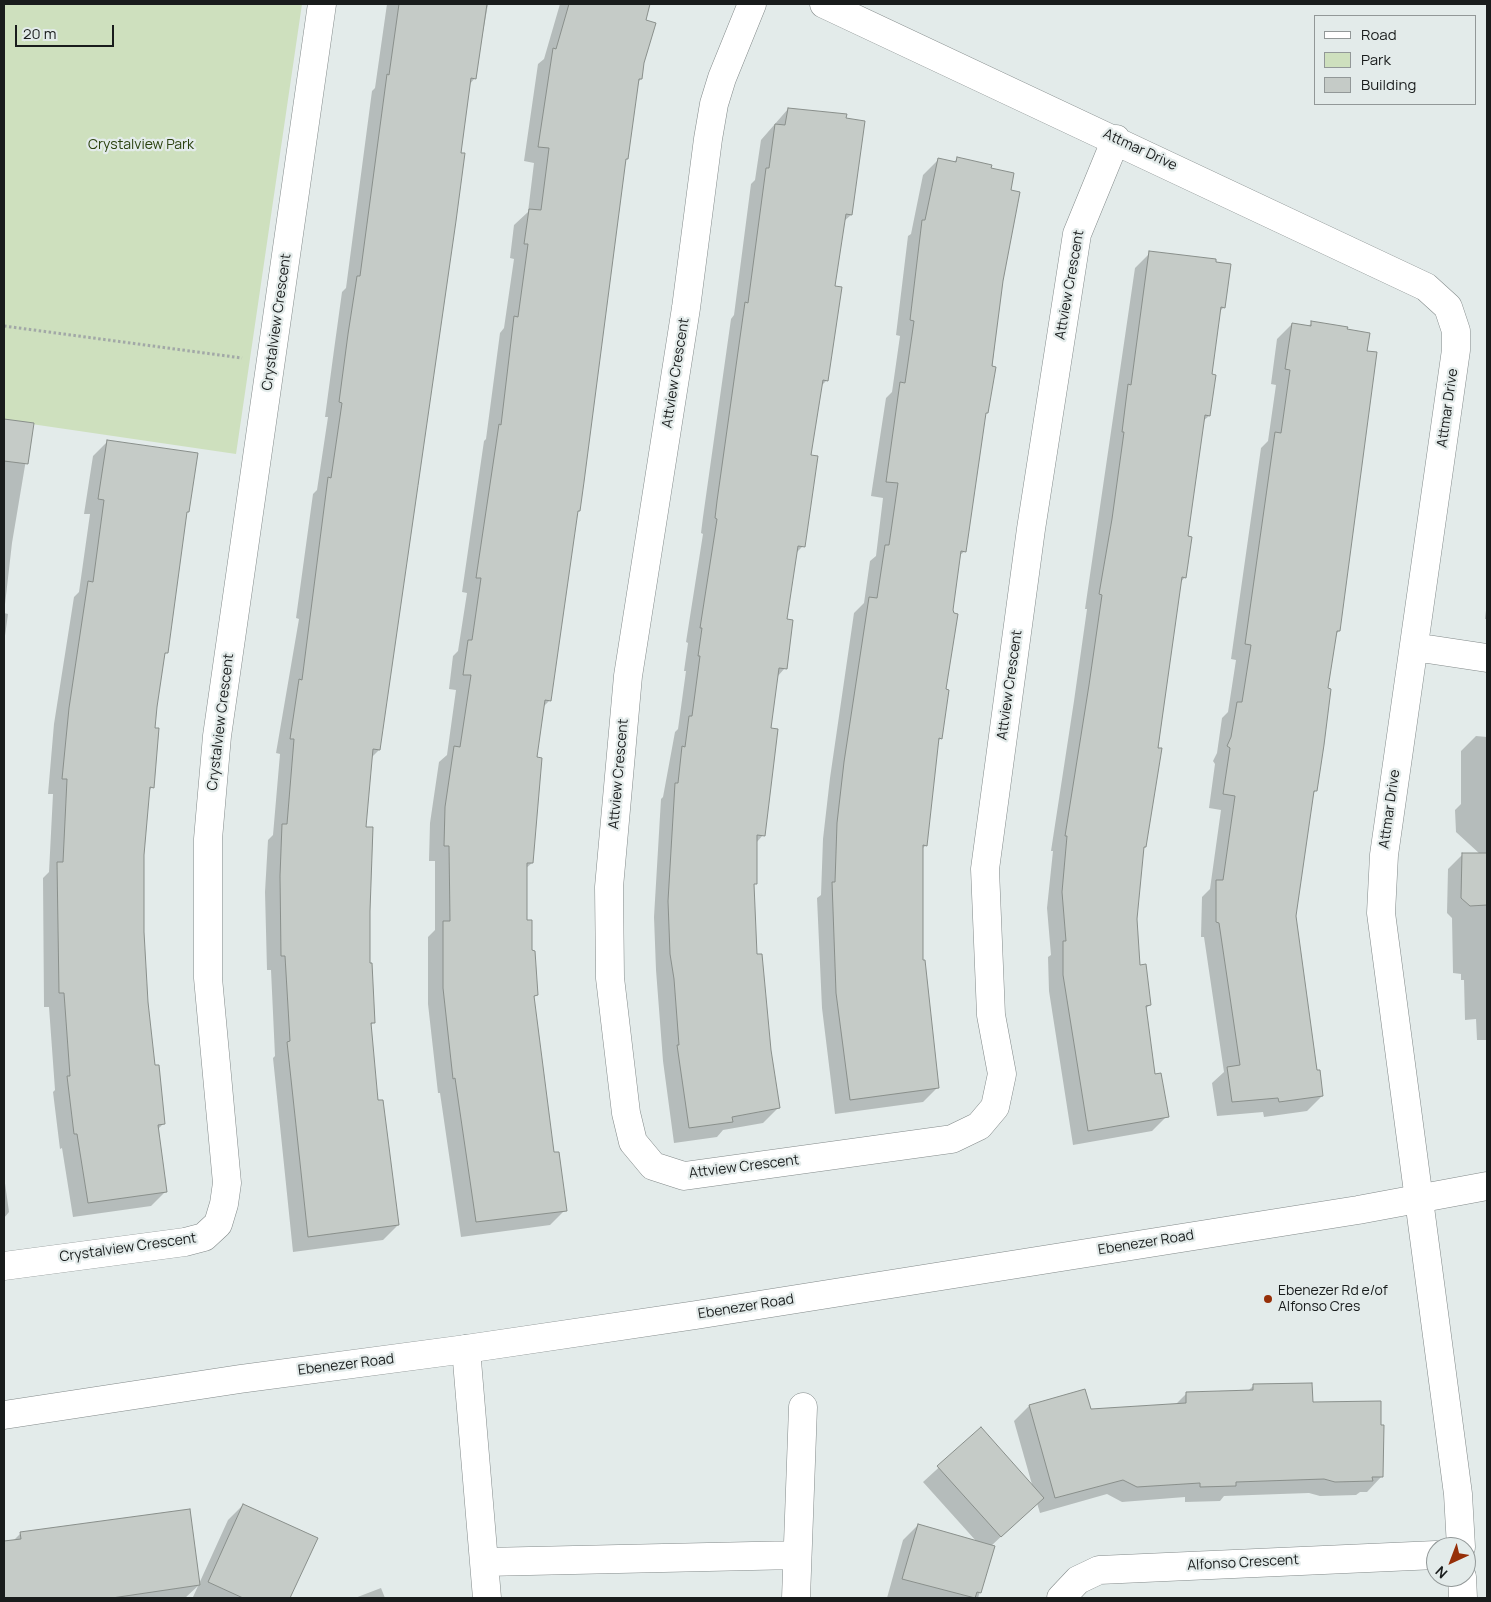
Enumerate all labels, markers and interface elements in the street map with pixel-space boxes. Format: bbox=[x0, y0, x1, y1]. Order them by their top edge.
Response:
scale bar bbox=[18, 15, 116, 47]
legend bbox=[1314, 15, 1476, 105]
text: 20 m bbox=[23, 23, 56, 44]
text: Road bbox=[1361, 24, 1397, 45]
text: Park bbox=[1361, 49, 1391, 70]
text: Building bbox=[1361, 74, 1416, 95]
street label: Attmar Drive bbox=[1100, 126, 1180, 174]
park label: Crystalview Park bbox=[88, 137, 194, 153]
street label: Attview Crescent bbox=[1052, 229, 1088, 341]
street label: Crystalview Crescent bbox=[259, 252, 295, 392]
street label: Attview Crescent bbox=[659, 317, 693, 429]
street label: Attmar Drive bbox=[1434, 367, 1462, 449]
street label: Attview Crescent bbox=[994, 629, 1026, 741]
street label: Crystalview Crescent bbox=[204, 652, 238, 792]
street label: Attview Crescent bbox=[606, 718, 632, 830]
street label: Attmar Drive bbox=[1376, 768, 1404, 850]
street label: Attview Crescent bbox=[688, 1152, 800, 1182]
street label: Ebenezer Road bbox=[1097, 1227, 1195, 1259]
street label: Crystalview Crescent bbox=[58, 1230, 198, 1266]
place label: Ebenezer Rd e/of Alfonso Cres bbox=[1278, 1283, 1388, 1315]
street label: Ebenezer Road bbox=[697, 1291, 795, 1323]
marker: Ebenezer Rd e/of Alfonso Cres bbox=[1262, 1293, 1274, 1305]
street label: Ebenezer Road bbox=[297, 1351, 395, 1379]
north arrow bbox=[1426, 1537, 1476, 1587]
street label: Alfonso Crescent bbox=[1187, 1552, 1299, 1574]
text: N bbox=[1431, 1562, 1451, 1583]

